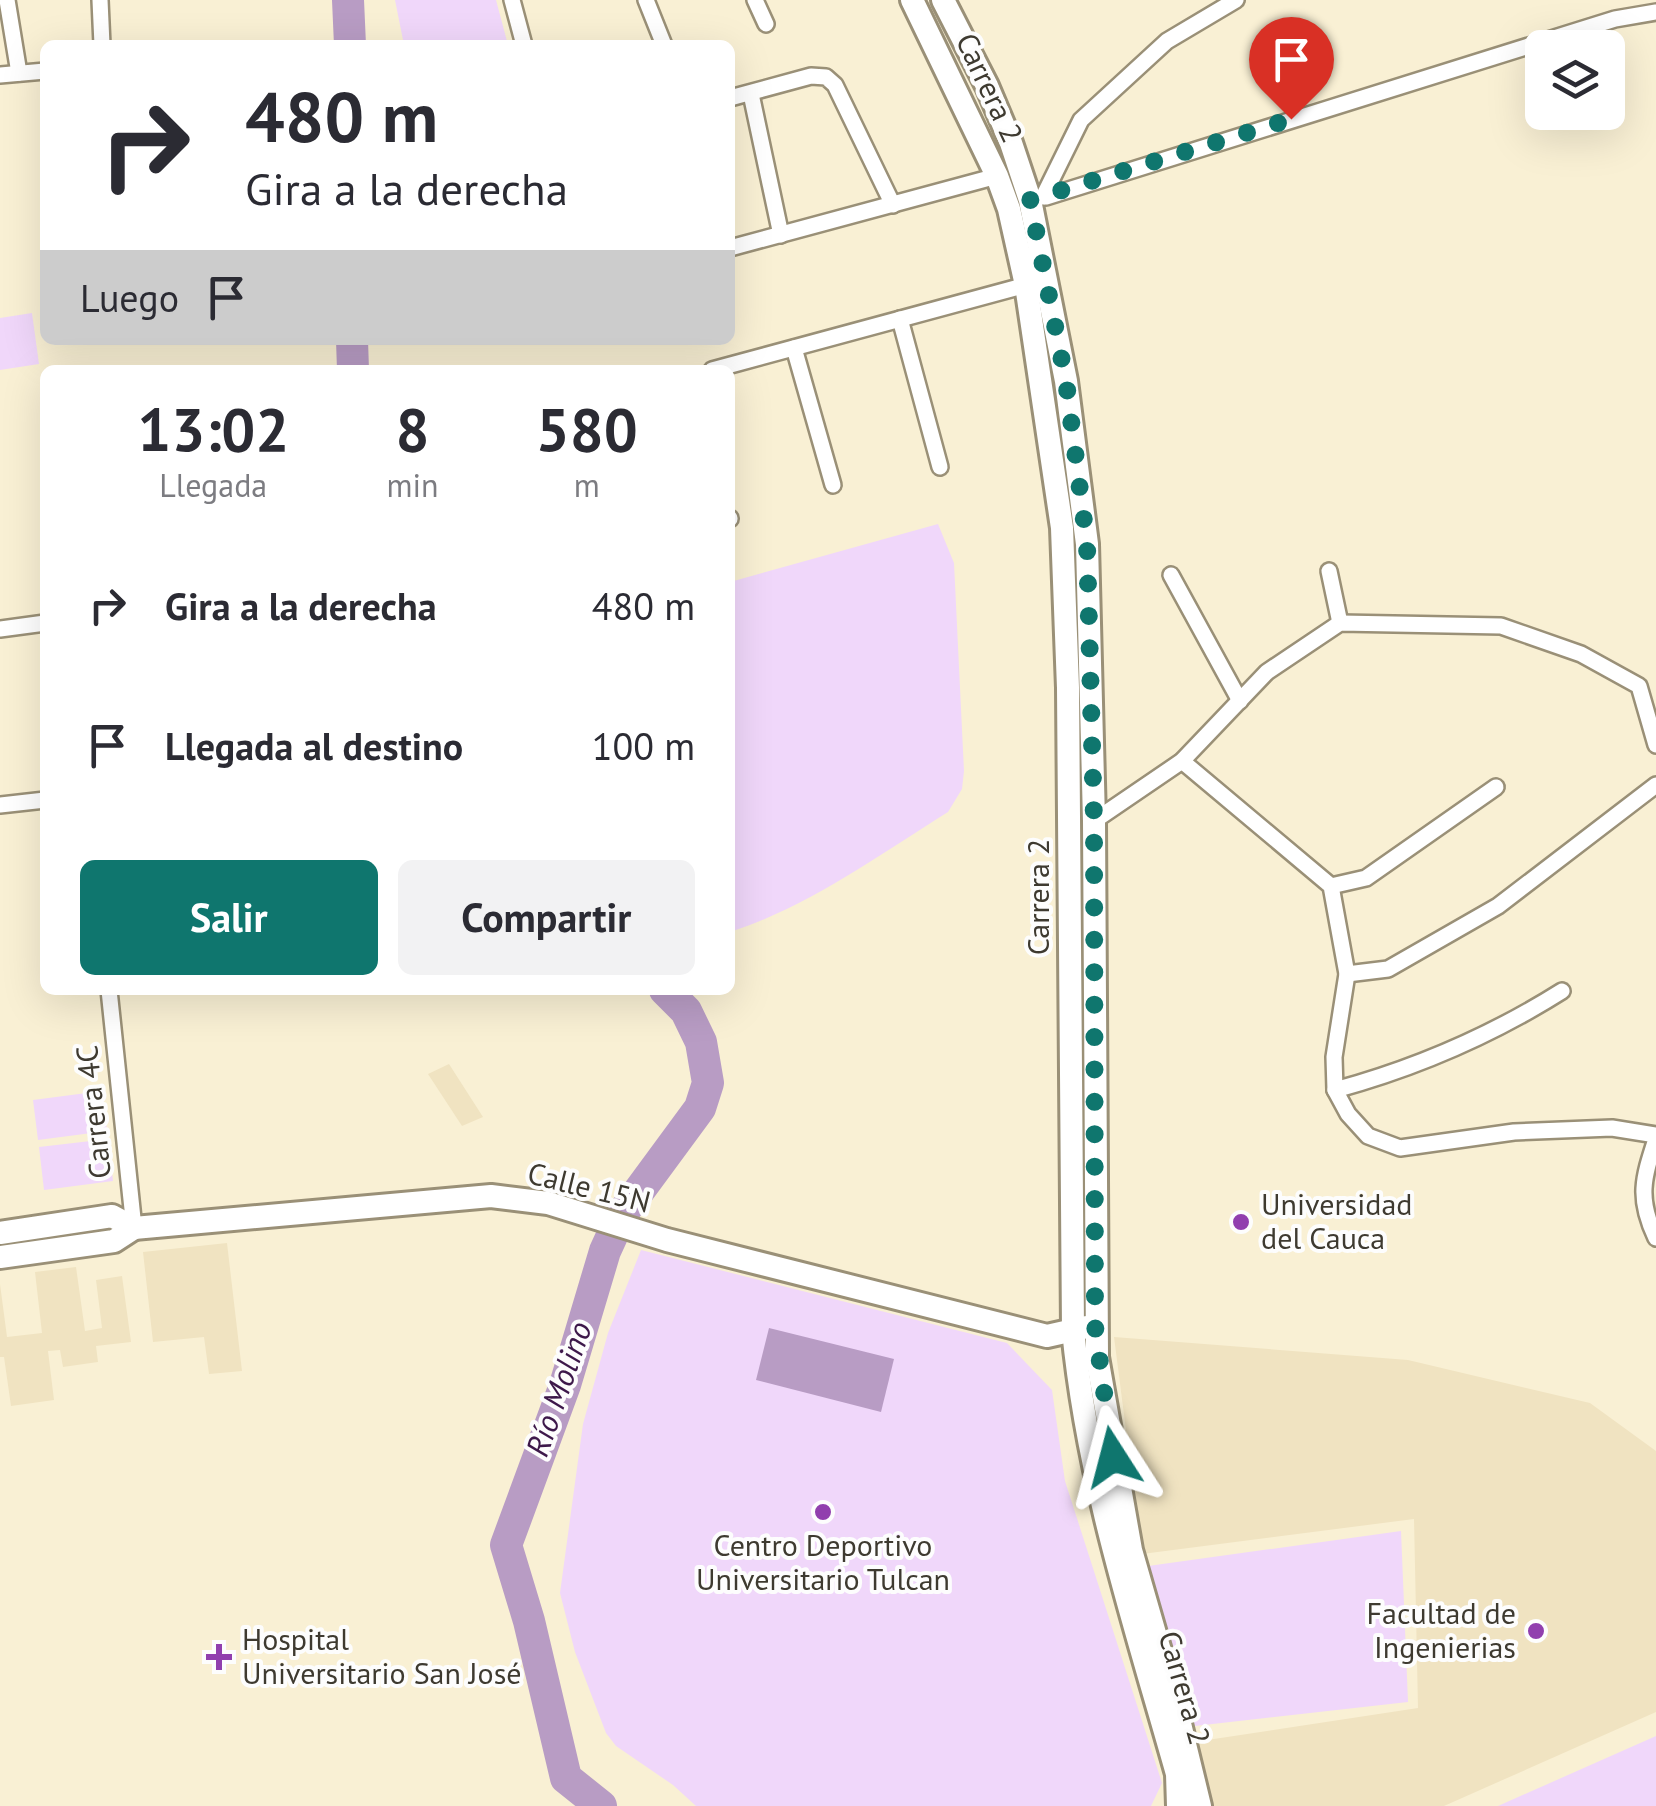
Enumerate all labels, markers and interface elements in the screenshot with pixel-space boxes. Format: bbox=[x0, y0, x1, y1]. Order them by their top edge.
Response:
pin bbox=[1249, 17, 1334, 120]
street label: Carrera 2 bbox=[948, 26, 1033, 148]
map controls bbox=[1525, 30, 1625, 130]
button: layers bbox=[1525, 30, 1625, 130]
icon: arrive bbox=[1264, 32, 1319, 87]
text: 480 m bbox=[245, 71, 438, 161]
icon: right bbox=[80, 80, 210, 210]
text: Gira a la derecha bbox=[245, 159, 568, 217]
icon: arrive bbox=[199, 270, 254, 325]
text: Luego bbox=[80, 273, 179, 322]
text: 13:02 bbox=[137, 390, 289, 468]
text: 8 bbox=[396, 390, 430, 468]
text: 580 bbox=[536, 390, 638, 468]
text: Llegada bbox=[159, 464, 267, 506]
text: min bbox=[387, 464, 439, 506]
text: m bbox=[574, 464, 600, 506]
icon: right bbox=[80, 578, 135, 633]
text: Gira a la derecha bbox=[165, 581, 437, 630]
text: 480 m bbox=[592, 581, 695, 630]
icon: arrive bbox=[80, 718, 135, 773]
text: Llegada al destino bbox=[165, 721, 463, 770]
text: 100 m bbox=[592, 721, 695, 770]
street label: Carrera 2 bbox=[1018, 839, 1057, 955]
button: Salir bbox=[80, 860, 378, 975]
button: Compartir bbox=[398, 860, 695, 975]
street label: Carrera 4C bbox=[66, 1044, 119, 1181]
street label: Calle 15N bbox=[524, 1152, 655, 1221]
place label: Universidad del Cauca bbox=[1261, 1184, 1412, 1257]
marker: Universidad del Cauca bbox=[1230, 1211, 1252, 1233]
water label: Río Molino bbox=[515, 1316, 601, 1462]
position arrow bbox=[1061, 1405, 1165, 1509]
marker: Centro Deportivo Universitario Tulcan bbox=[812, 1501, 834, 1523]
place label: Centro Deportivo Universitario Tulcan bbox=[696, 1525, 950, 1598]
place label: Facultad de Ingenierias bbox=[1367, 1593, 1516, 1666]
place label: Hospital Universitario San José bbox=[242, 1619, 522, 1692]
marker: Facultad de Ingenierias bbox=[1525, 1620, 1547, 1642]
street label: Carrera 2 bbox=[1151, 1626, 1220, 1749]
marker: Hospital Universitario San José bbox=[206, 1644, 232, 1670]

